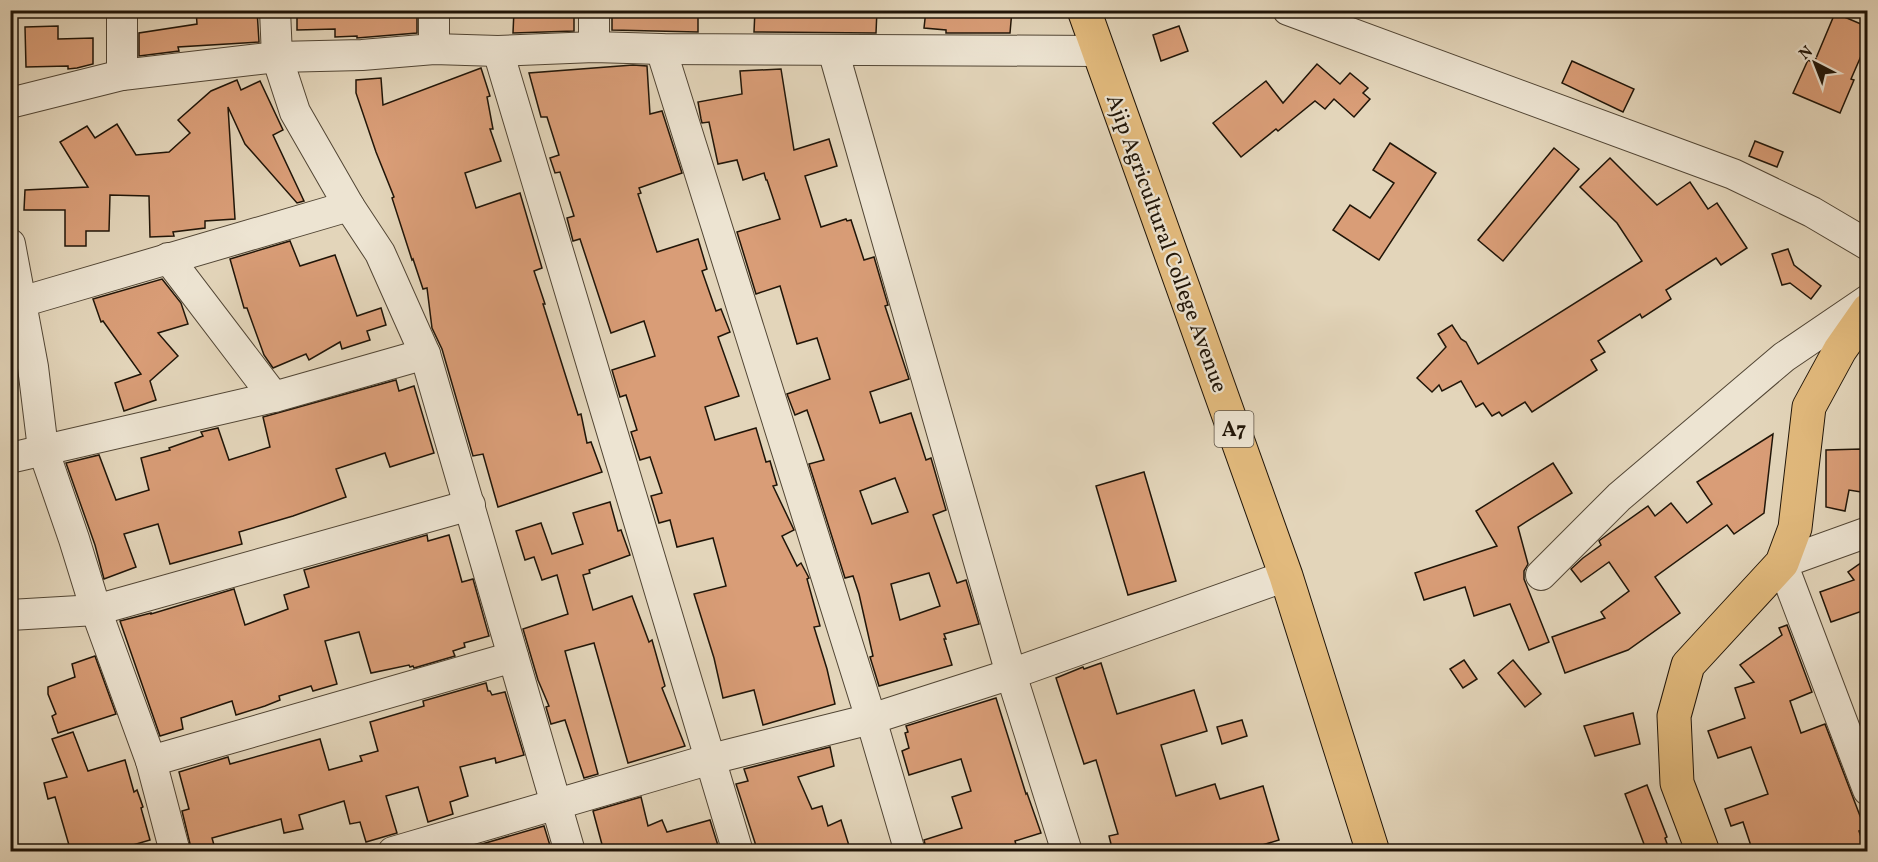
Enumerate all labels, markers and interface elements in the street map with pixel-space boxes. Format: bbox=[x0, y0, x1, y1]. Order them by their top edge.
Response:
north arrow bbox=[1785, 33, 1845, 93]
text: N bbox=[1795, 41, 1818, 65]
street label: Ajip Agricultural College Avenue bbox=[1097, 90, 1234, 397]
road number: A7 bbox=[1214, 411, 1254, 447]

